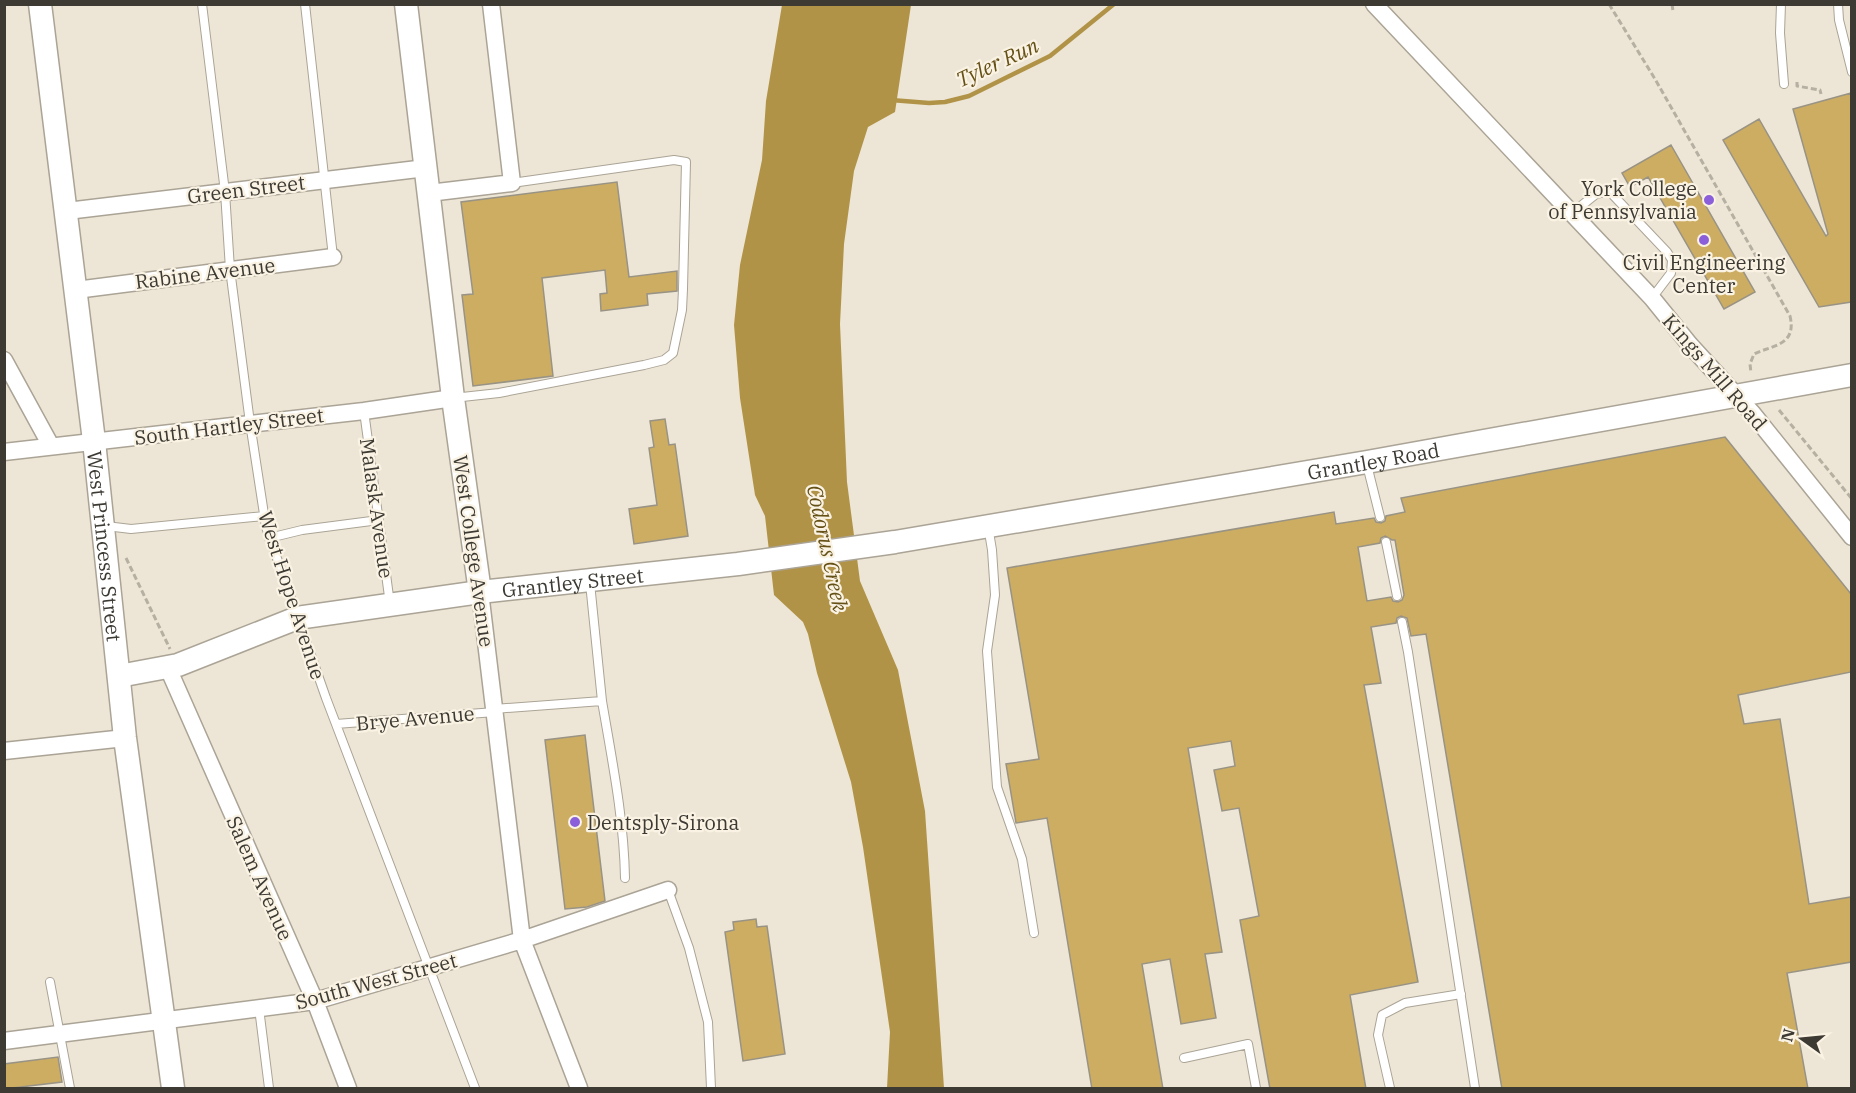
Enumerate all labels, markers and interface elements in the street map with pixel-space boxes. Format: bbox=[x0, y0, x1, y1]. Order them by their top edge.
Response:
water label: Tyler Run bbox=[951, 31, 1043, 93]
street label: Green Street bbox=[186, 168, 306, 210]
place label: York College of Pennsylvania bbox=[1548, 175, 1697, 225]
marker: York College of Pennsylvania bbox=[1702, 193, 1716, 207]
marker: Civil Engineering Center bbox=[1697, 233, 1711, 247]
place label: Civil Engineering Center bbox=[1623, 249, 1785, 299]
street label: Rabine Avenue bbox=[133, 251, 277, 295]
street label: Kings Mill Road bbox=[1657, 308, 1773, 436]
street label: South Hartley Street bbox=[133, 401, 325, 451]
street label: Malask Avenue bbox=[354, 436, 400, 580]
street label: Grantley Road bbox=[1305, 436, 1442, 485]
street label: West Princess Street bbox=[82, 449, 128, 643]
street label: West College Avenue bbox=[447, 453, 501, 649]
water label: Codorus Creek bbox=[801, 482, 855, 615]
street label: West Hope Avenue bbox=[252, 507, 332, 683]
street label: Grantley Street bbox=[500, 561, 645, 603]
street label: Brye Avenue bbox=[355, 699, 475, 737]
place label: Dentsply-Sirona bbox=[587, 809, 740, 836]
street label: Salem Avenue bbox=[221, 812, 299, 944]
marker: Dentsply-Sirona bbox=[568, 815, 582, 829]
street label: South West Street bbox=[292, 946, 460, 1016]
north arrow bbox=[1772, 1009, 1832, 1069]
text: N bbox=[1776, 1026, 1799, 1044]

